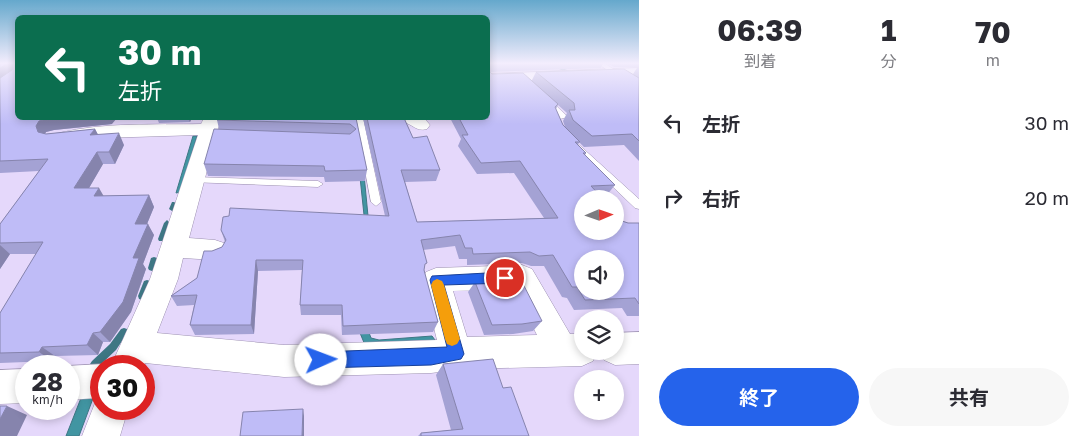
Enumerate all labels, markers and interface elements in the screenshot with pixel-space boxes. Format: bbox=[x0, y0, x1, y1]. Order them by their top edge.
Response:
text: 06:39 bbox=[717, 12, 803, 48]
text: 1 bbox=[881, 12, 897, 48]
text: 70 bbox=[975, 14, 1011, 50]
text: 30 m bbox=[118, 31, 201, 73]
icon: left bbox=[35, 35, 100, 100]
text: m bbox=[986, 50, 1000, 70]
text: 到着 bbox=[744, 51, 776, 71]
text: 分 bbox=[881, 51, 897, 71]
text: 左折 bbox=[118, 77, 162, 104]
icon: left bbox=[659, 109, 687, 137]
text: 30 m bbox=[1025, 111, 1069, 134]
text: 左折 bbox=[702, 112, 740, 135]
icon: right bbox=[659, 184, 687, 212]
text: 20 m bbox=[1025, 186, 1069, 209]
text: 右折 bbox=[702, 187, 740, 210]
north arrow bbox=[574, 190, 624, 240]
map controls bbox=[574, 190, 624, 420]
button: sound bbox=[574, 250, 624, 300]
pin bbox=[484, 257, 526, 299]
icon: arrive bbox=[491, 264, 519, 292]
button: layers bbox=[574, 310, 624, 360]
position arrow bbox=[294, 333, 346, 385]
speed limit sign: 30 bbox=[90, 355, 155, 420]
text: 28 bbox=[32, 366, 63, 397]
button: 終了 bbox=[659, 368, 859, 426]
button: 共有 bbox=[869, 368, 1069, 426]
button: + bbox=[574, 370, 624, 420]
text: km/h bbox=[32, 392, 63, 407]

